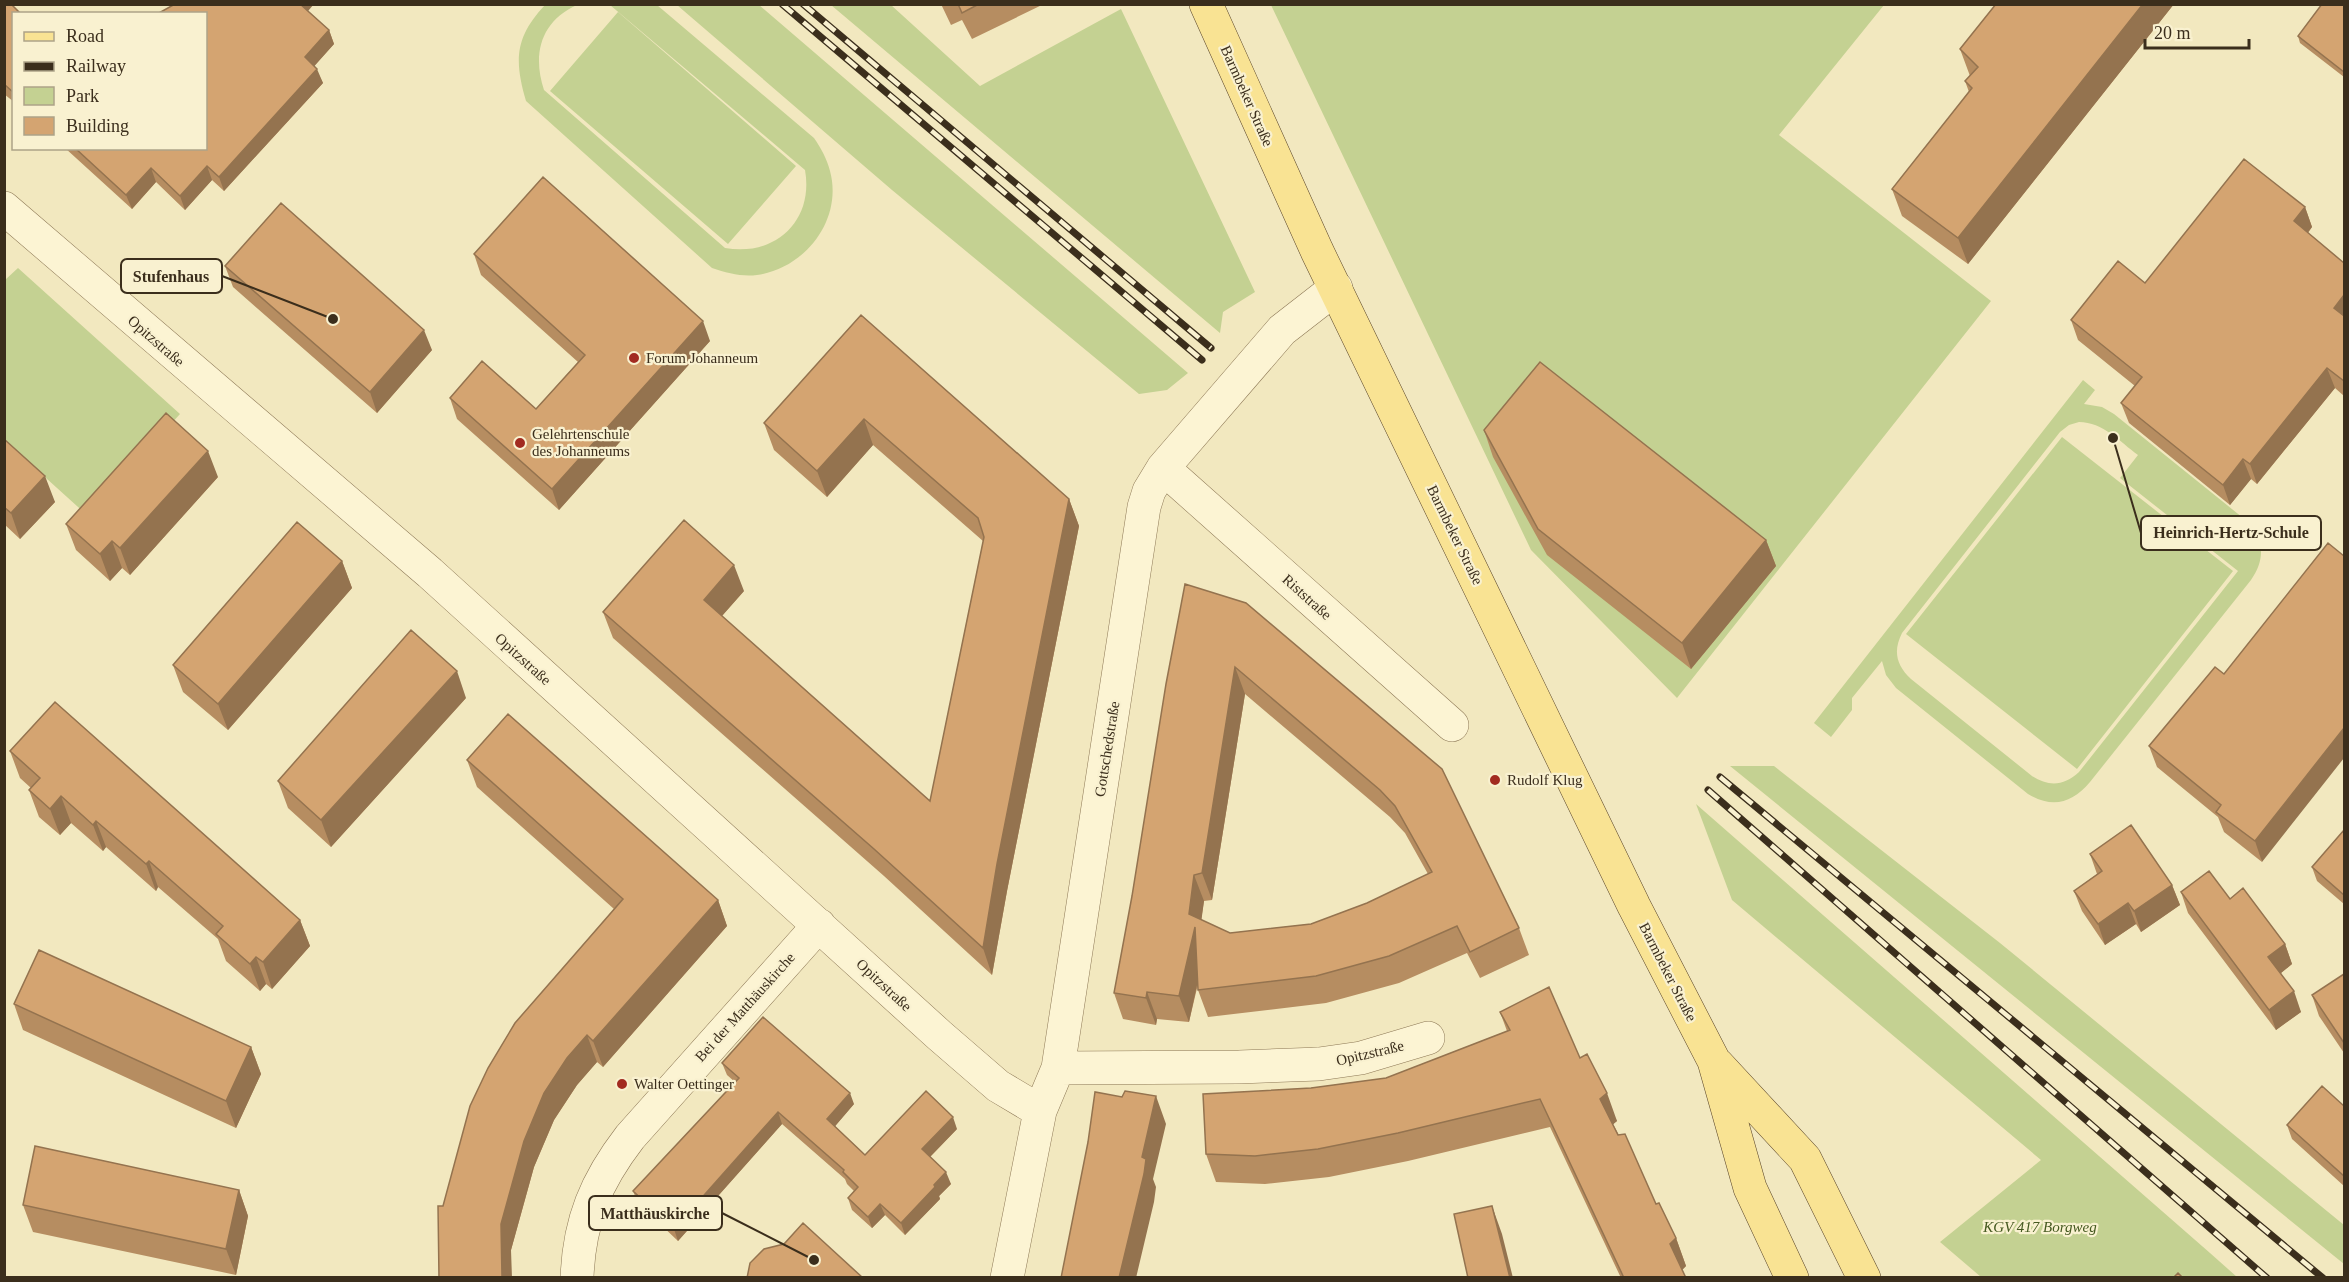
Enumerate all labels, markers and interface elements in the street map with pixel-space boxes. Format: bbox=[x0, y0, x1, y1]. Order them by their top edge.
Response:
legend bbox=[12, 12, 207, 150]
scale bar bbox=[2145, 12, 2248, 50]
text: 20 m bbox=[2154, 23, 2191, 43]
text: Road bbox=[66, 26, 104, 46]
street label: Barmbeker Straße bbox=[1218, 43, 1277, 149]
text: Railway bbox=[66, 56, 126, 76]
text: Park bbox=[66, 86, 99, 106]
text: Building bbox=[66, 116, 129, 136]
callout: Stufenhaus bbox=[121, 259, 222, 293]
text: Stufenhaus bbox=[133, 268, 209, 285]
street label: Opitzstraße bbox=[125, 312, 188, 370]
place label: Forum Johanneum bbox=[646, 350, 758, 366]
marker: Forum Johanneum bbox=[627, 351, 641, 365]
place label: Gelehrtenschule des Johanneums bbox=[532, 426, 630, 459]
marker: Gelehrtenschule des Johanneums bbox=[513, 436, 527, 450]
street label: Barmbeker Straße bbox=[1424, 483, 1486, 588]
callout: Heinrich-Hertz-Schule bbox=[2141, 516, 2321, 550]
text: Heinrich-Hertz-Schule bbox=[2153, 524, 2309, 541]
street label: Riststraße bbox=[1279, 571, 1335, 623]
street label: Opitzstraße bbox=[492, 630, 554, 688]
street label: Gottschedstraße bbox=[1092, 700, 1123, 798]
place label: Rudolf Klug bbox=[1507, 772, 1583, 788]
marker: Rudolf Klug bbox=[1488, 773, 1502, 787]
street label: Barmbeker Straße bbox=[1636, 920, 1700, 1024]
street label: Bei der Matthäuskirche bbox=[692, 949, 798, 1065]
street label: Opitzstraße bbox=[853, 956, 915, 1015]
street label: Opitzstraße bbox=[1335, 1037, 1406, 1069]
place label: Walter Oettinger bbox=[634, 1076, 734, 1092]
marker: Walter Oettinger bbox=[615, 1077, 629, 1091]
callout: Matthäuskirche bbox=[589, 1196, 722, 1230]
text: Matthäuskirche bbox=[600, 1205, 710, 1222]
park label: KGV 417 Borgweg bbox=[1982, 1219, 2097, 1235]

